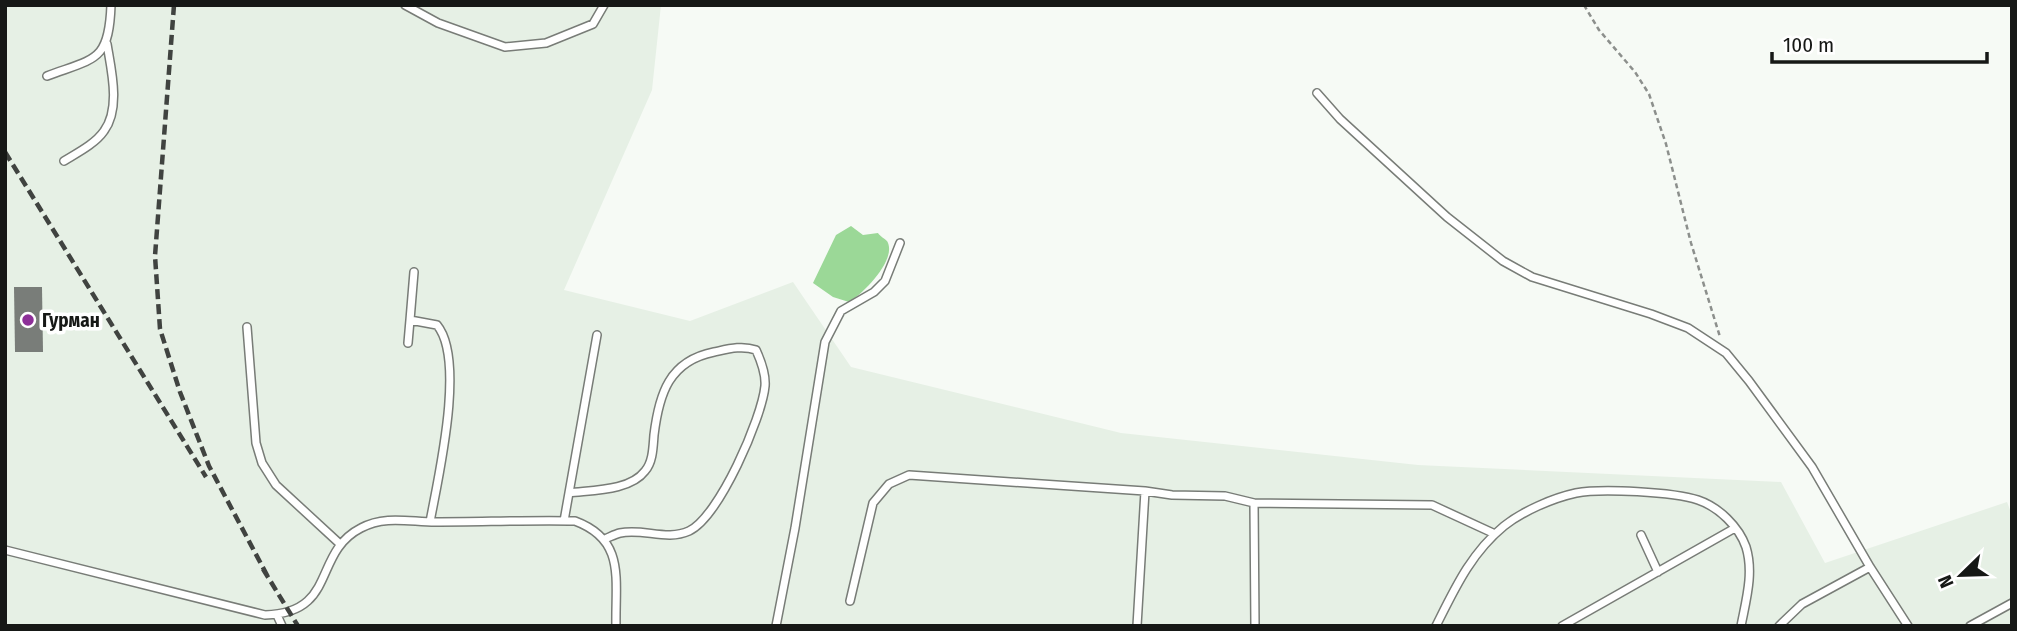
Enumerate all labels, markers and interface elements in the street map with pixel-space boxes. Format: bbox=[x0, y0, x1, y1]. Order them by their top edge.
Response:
scale bar bbox=[1772, 21, 1987, 65]
text: 100 m bbox=[1783, 32, 1834, 58]
place label: Гурман bbox=[42, 309, 100, 332]
marker: Гурман bbox=[20, 312, 36, 328]
north arrow bbox=[1926, 540, 1996, 610]
text: N bbox=[1933, 572, 1959, 591]

